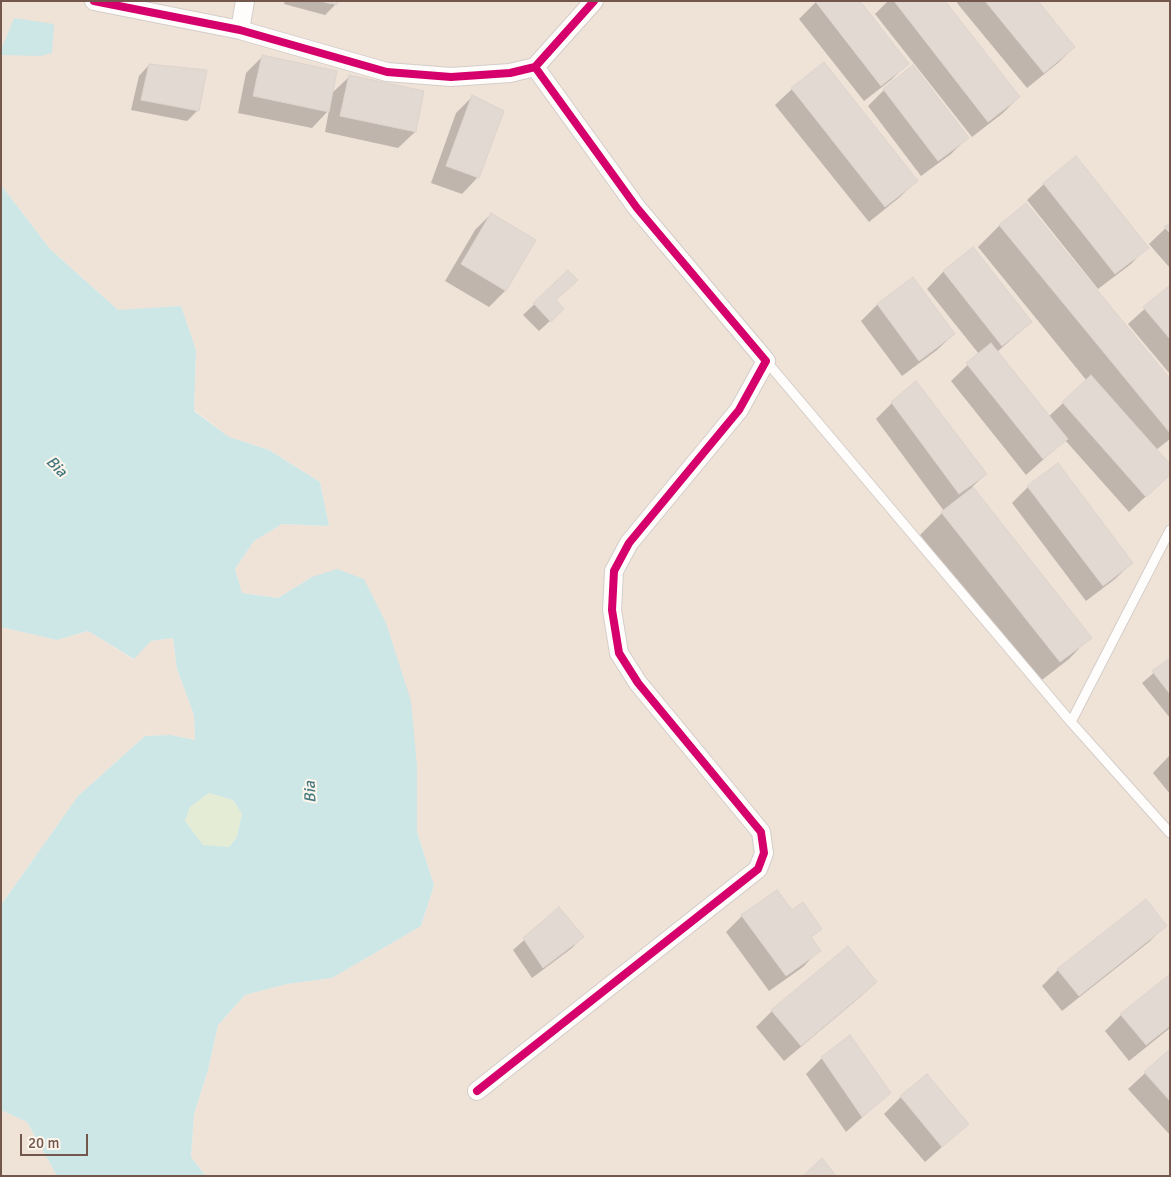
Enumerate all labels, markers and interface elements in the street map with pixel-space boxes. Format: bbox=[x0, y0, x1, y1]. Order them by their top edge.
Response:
water label: Bia bbox=[41, 452, 71, 482]
water label: Bia bbox=[301, 781, 321, 803]
scale bar bbox=[22, 1124, 90, 1156]
text: 20 m bbox=[28, 1134, 59, 1152]

